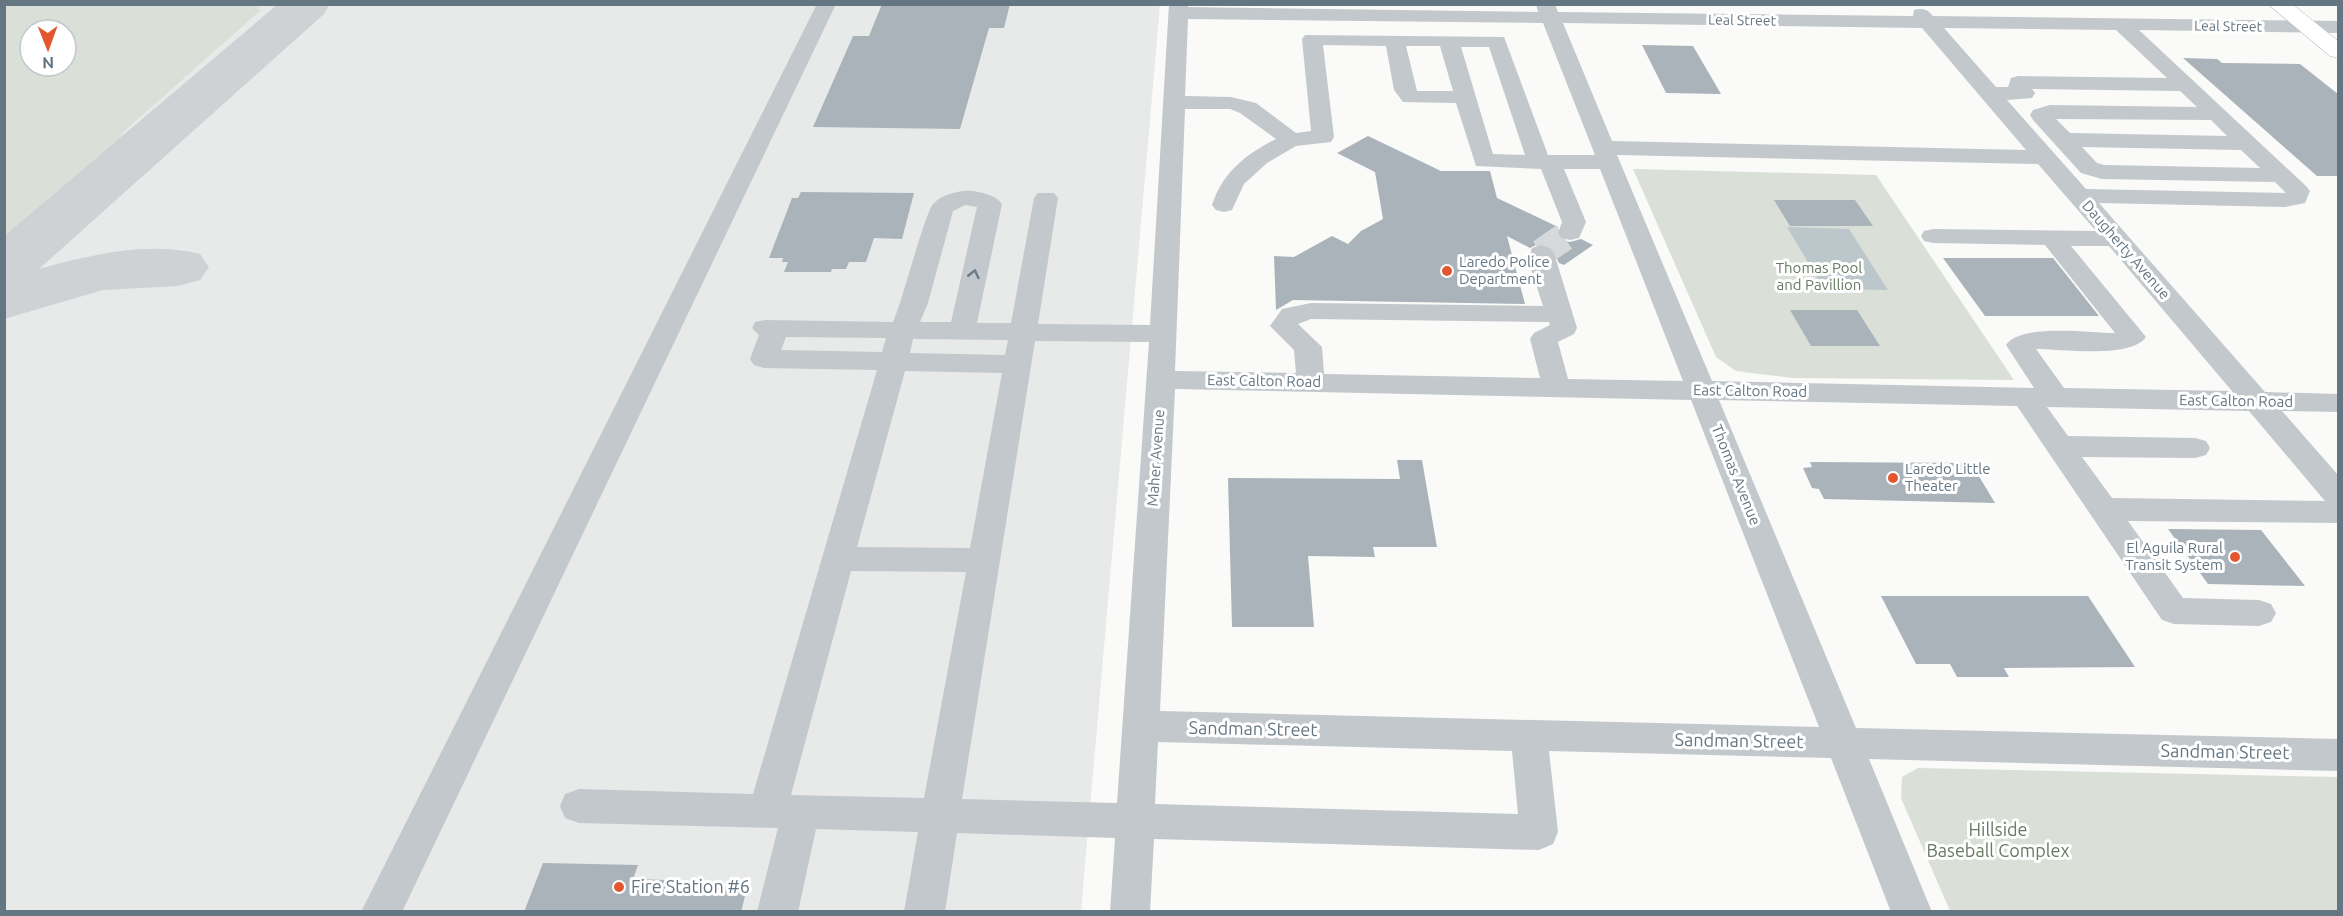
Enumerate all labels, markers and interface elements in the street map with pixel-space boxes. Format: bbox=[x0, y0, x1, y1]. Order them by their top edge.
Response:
street label: Leal Street bbox=[1708, 11, 1777, 29]
street label: Leal Street bbox=[2194, 17, 2263, 35]
north arrow bbox=[18, 18, 78, 78]
text: N bbox=[42, 54, 54, 72]
street label: Daugherty Avenue bbox=[2079, 197, 2174, 302]
place label: Laredo Police Department bbox=[1459, 253, 1550, 287]
park label: Thomas Pool and Pavillion bbox=[1776, 259, 1862, 293]
marker: Laredo Police Department bbox=[1440, 264, 1454, 278]
one-way arrow bbox=[967, 269, 980, 279]
street label: East Calton Road bbox=[1207, 371, 1321, 390]
street label: East Calton Road bbox=[1693, 381, 1807, 400]
street label: East Calton Road bbox=[2179, 391, 2293, 410]
street label: Maher Avenue bbox=[1144, 409, 1167, 507]
street label: Thomas Avenue bbox=[1709, 422, 1764, 528]
place label: Laredo Little Theater bbox=[1905, 460, 1991, 494]
marker: Laredo Little Theater bbox=[1886, 471, 1900, 485]
place label: El Aguila Rural Transit System bbox=[2125, 539, 2223, 573]
marker: El Aguila Rural Transit System bbox=[2228, 550, 2242, 564]
street label: Sandman Street bbox=[1188, 717, 1318, 739]
street label: Sandman Street bbox=[1674, 729, 1804, 751]
street label: Sandman Street bbox=[2160, 740, 2290, 762]
park label: Hillside Baseball Complex bbox=[1926, 819, 2070, 860]
place label: Fire Station #6 bbox=[631, 876, 750, 896]
marker: Fire Station #6 bbox=[612, 880, 626, 894]

